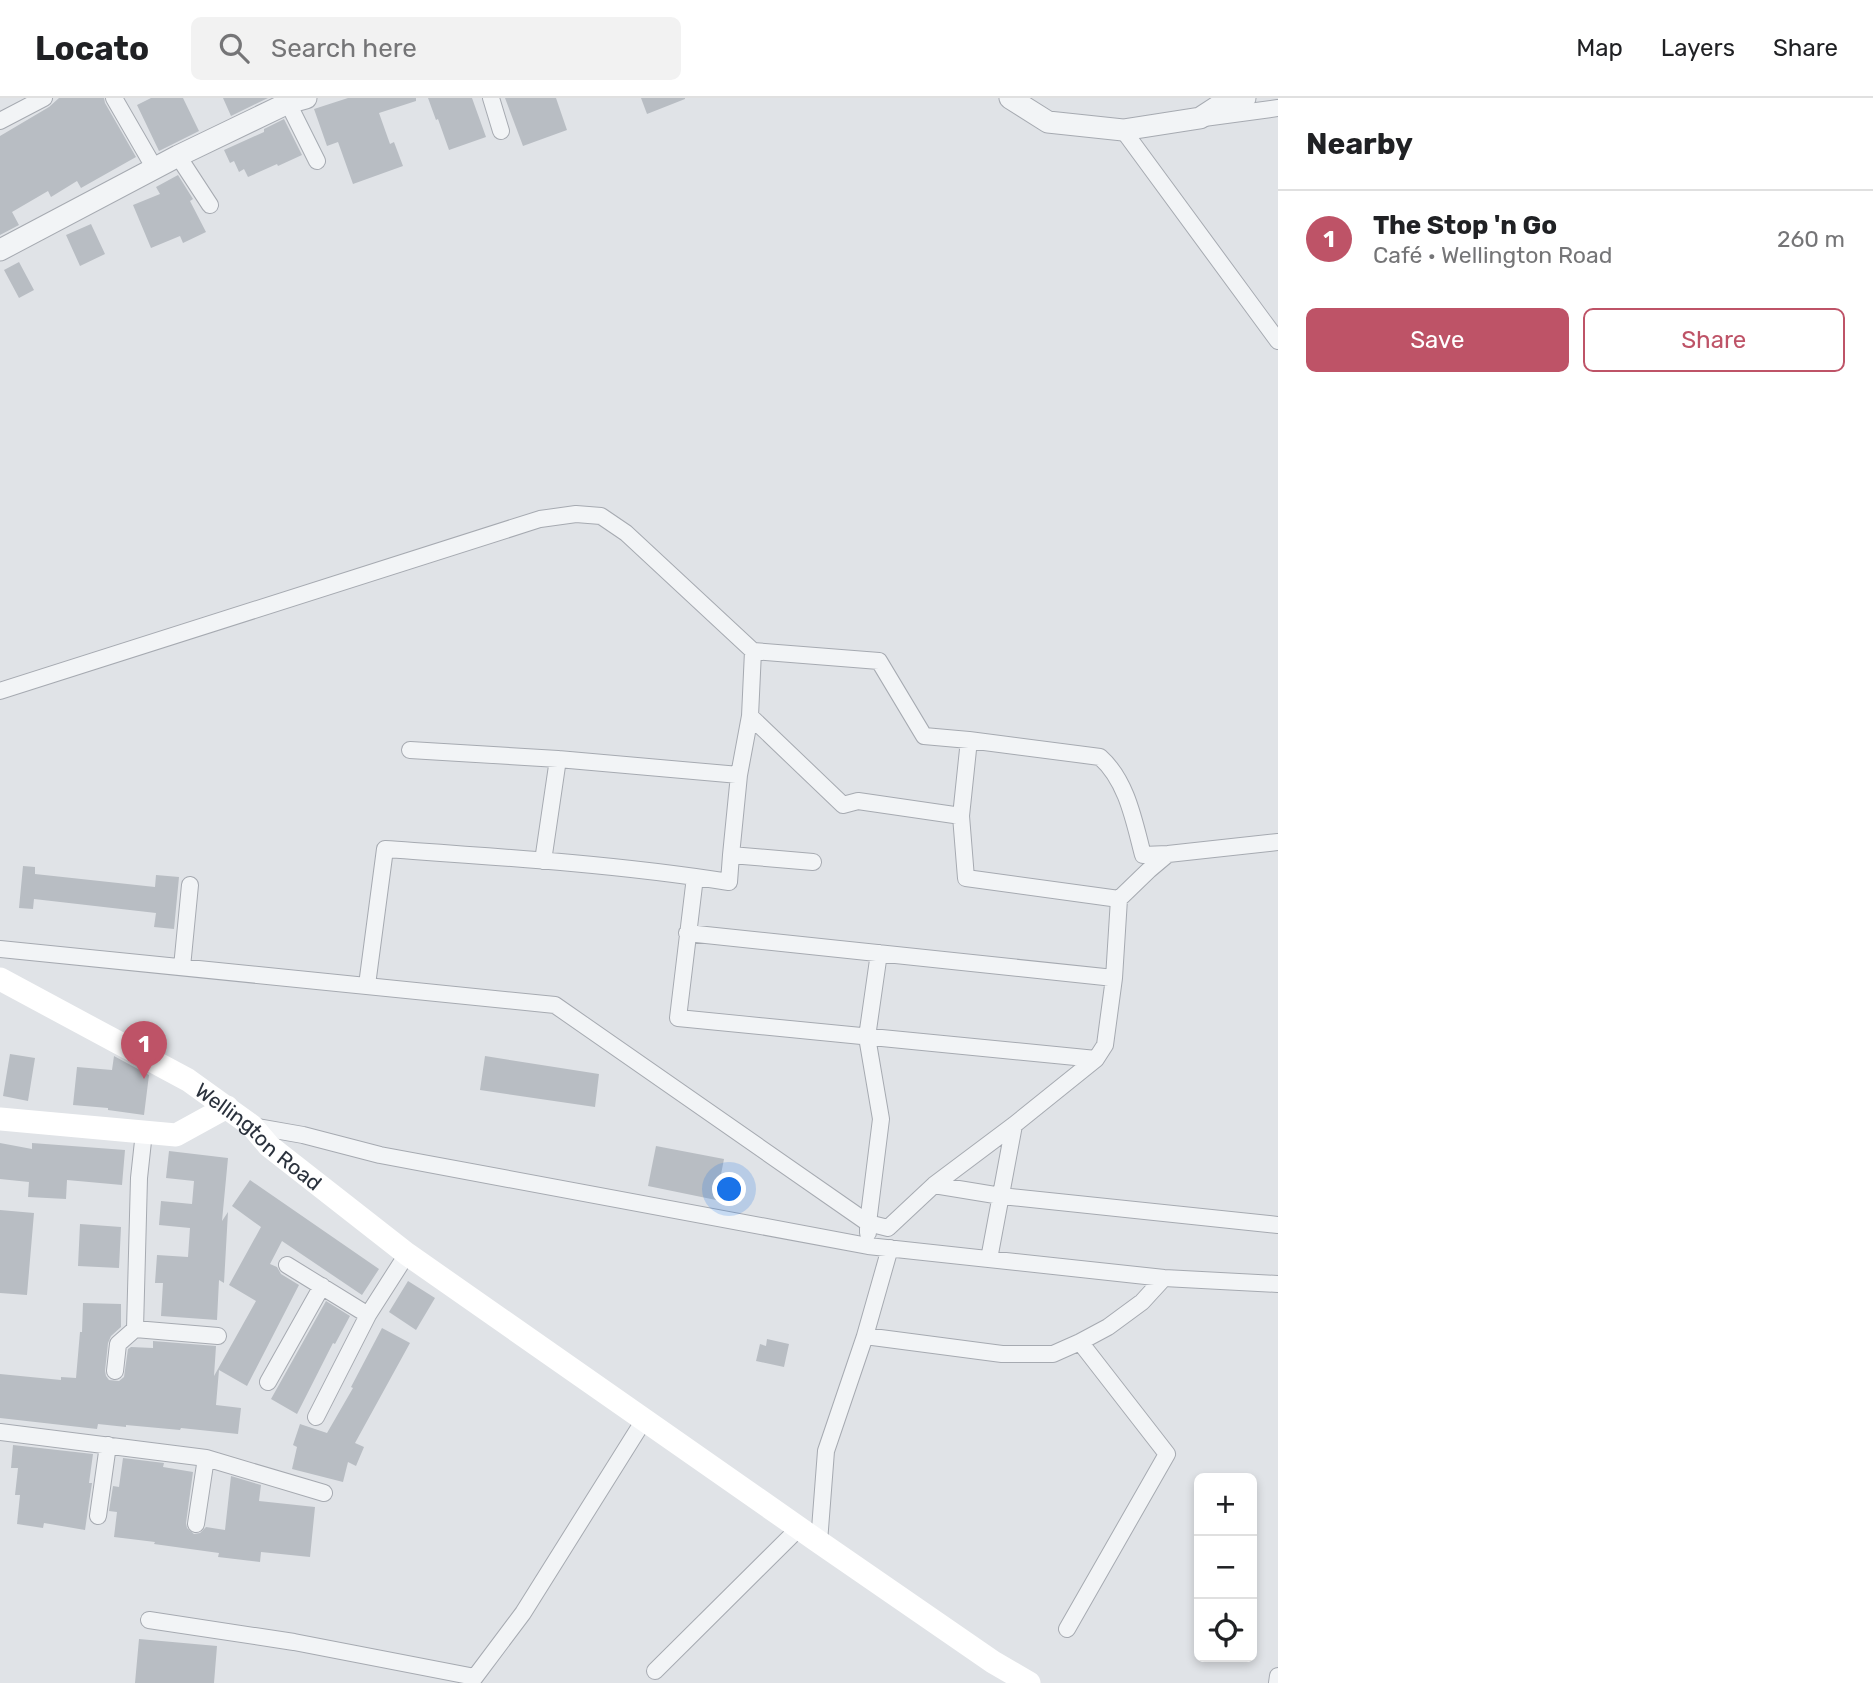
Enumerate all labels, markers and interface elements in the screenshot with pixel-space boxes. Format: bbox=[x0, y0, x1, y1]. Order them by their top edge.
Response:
search box bbox=[191, 17, 681, 80]
text: Locato bbox=[35, 29, 149, 68]
icon: search bbox=[215, 29, 253, 67]
text: Search here bbox=[271, 33, 417, 64]
text: Map bbox=[1576, 34, 1623, 62]
text: Layers bbox=[1661, 34, 1735, 62]
text: Share bbox=[1773, 34, 1838, 62]
text: Nearby bbox=[1306, 126, 1413, 162]
text: The Stop 'n Go bbox=[1373, 210, 1557, 241]
text: 1 bbox=[1323, 225, 1335, 253]
text: 260 m bbox=[1777, 225, 1845, 253]
text: Café · Wellington Road bbox=[1373, 241, 1612, 269]
button: Save bbox=[1306, 308, 1569, 372]
button: Share bbox=[1583, 308, 1845, 372]
pin: 1 bbox=[121, 1021, 167, 1079]
street label: Wellington Road bbox=[191, 1077, 327, 1195]
your location bbox=[712, 1172, 746, 1206]
map controls bbox=[1194, 1473, 1257, 1662]
button: + bbox=[1194, 1473, 1257, 1536]
button: − bbox=[1194, 1536, 1257, 1599]
button: locate bbox=[1194, 1599, 1257, 1662]

